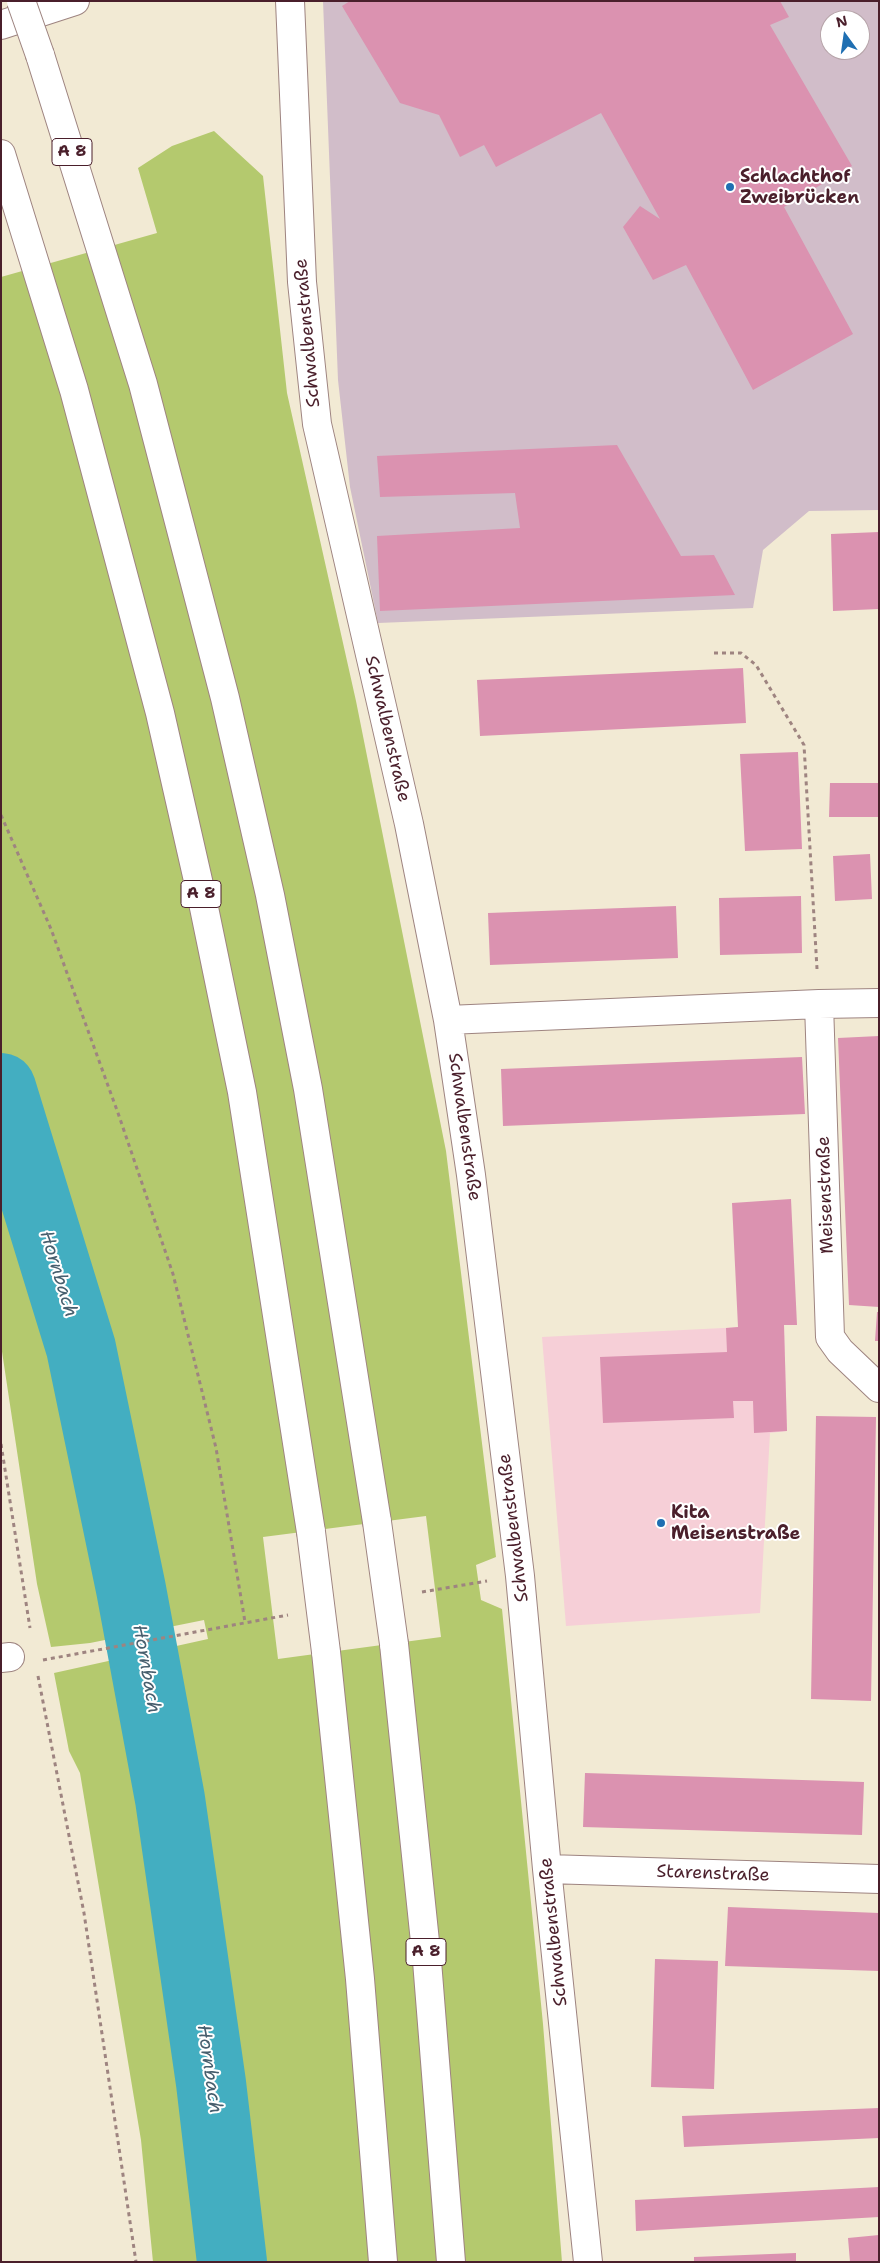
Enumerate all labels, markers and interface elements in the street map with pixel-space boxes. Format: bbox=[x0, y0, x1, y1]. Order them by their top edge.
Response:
north arrow bbox=[820, 10, 870, 60]
text: N bbox=[834, 11, 849, 31]
road number: A 8 bbox=[52, 138, 92, 166]
place label: Schlachthof Zweibrücken bbox=[740, 166, 859, 208]
marker: Schlachthof Zweibrücken bbox=[724, 181, 736, 193]
street label: Schwalbenstraße bbox=[291, 258, 325, 408]
street label: Schwalbenstraße bbox=[360, 654, 414, 804]
road number: A 8 bbox=[181, 881, 221, 908]
street label: Schwalbenstraße bbox=[443, 1051, 485, 1203]
street label: Meisenstraße bbox=[813, 1136, 839, 1254]
water label: Hornbach bbox=[34, 1228, 82, 1320]
street label: Schwalbenstraße bbox=[494, 1453, 534, 1603]
place label: Kita Meisenstraße bbox=[671, 1502, 800, 1545]
marker: Kita Meisenstraße bbox=[655, 1517, 667, 1529]
water label: Hornbach bbox=[127, 1623, 165, 1715]
street label: Schwalbenstraße bbox=[535, 1857, 573, 2007]
street label: Starenstraße bbox=[656, 1861, 770, 1887]
road number: A 8 bbox=[406, 1938, 446, 1965]
water label: Hornbach bbox=[191, 2023, 227, 2115]

